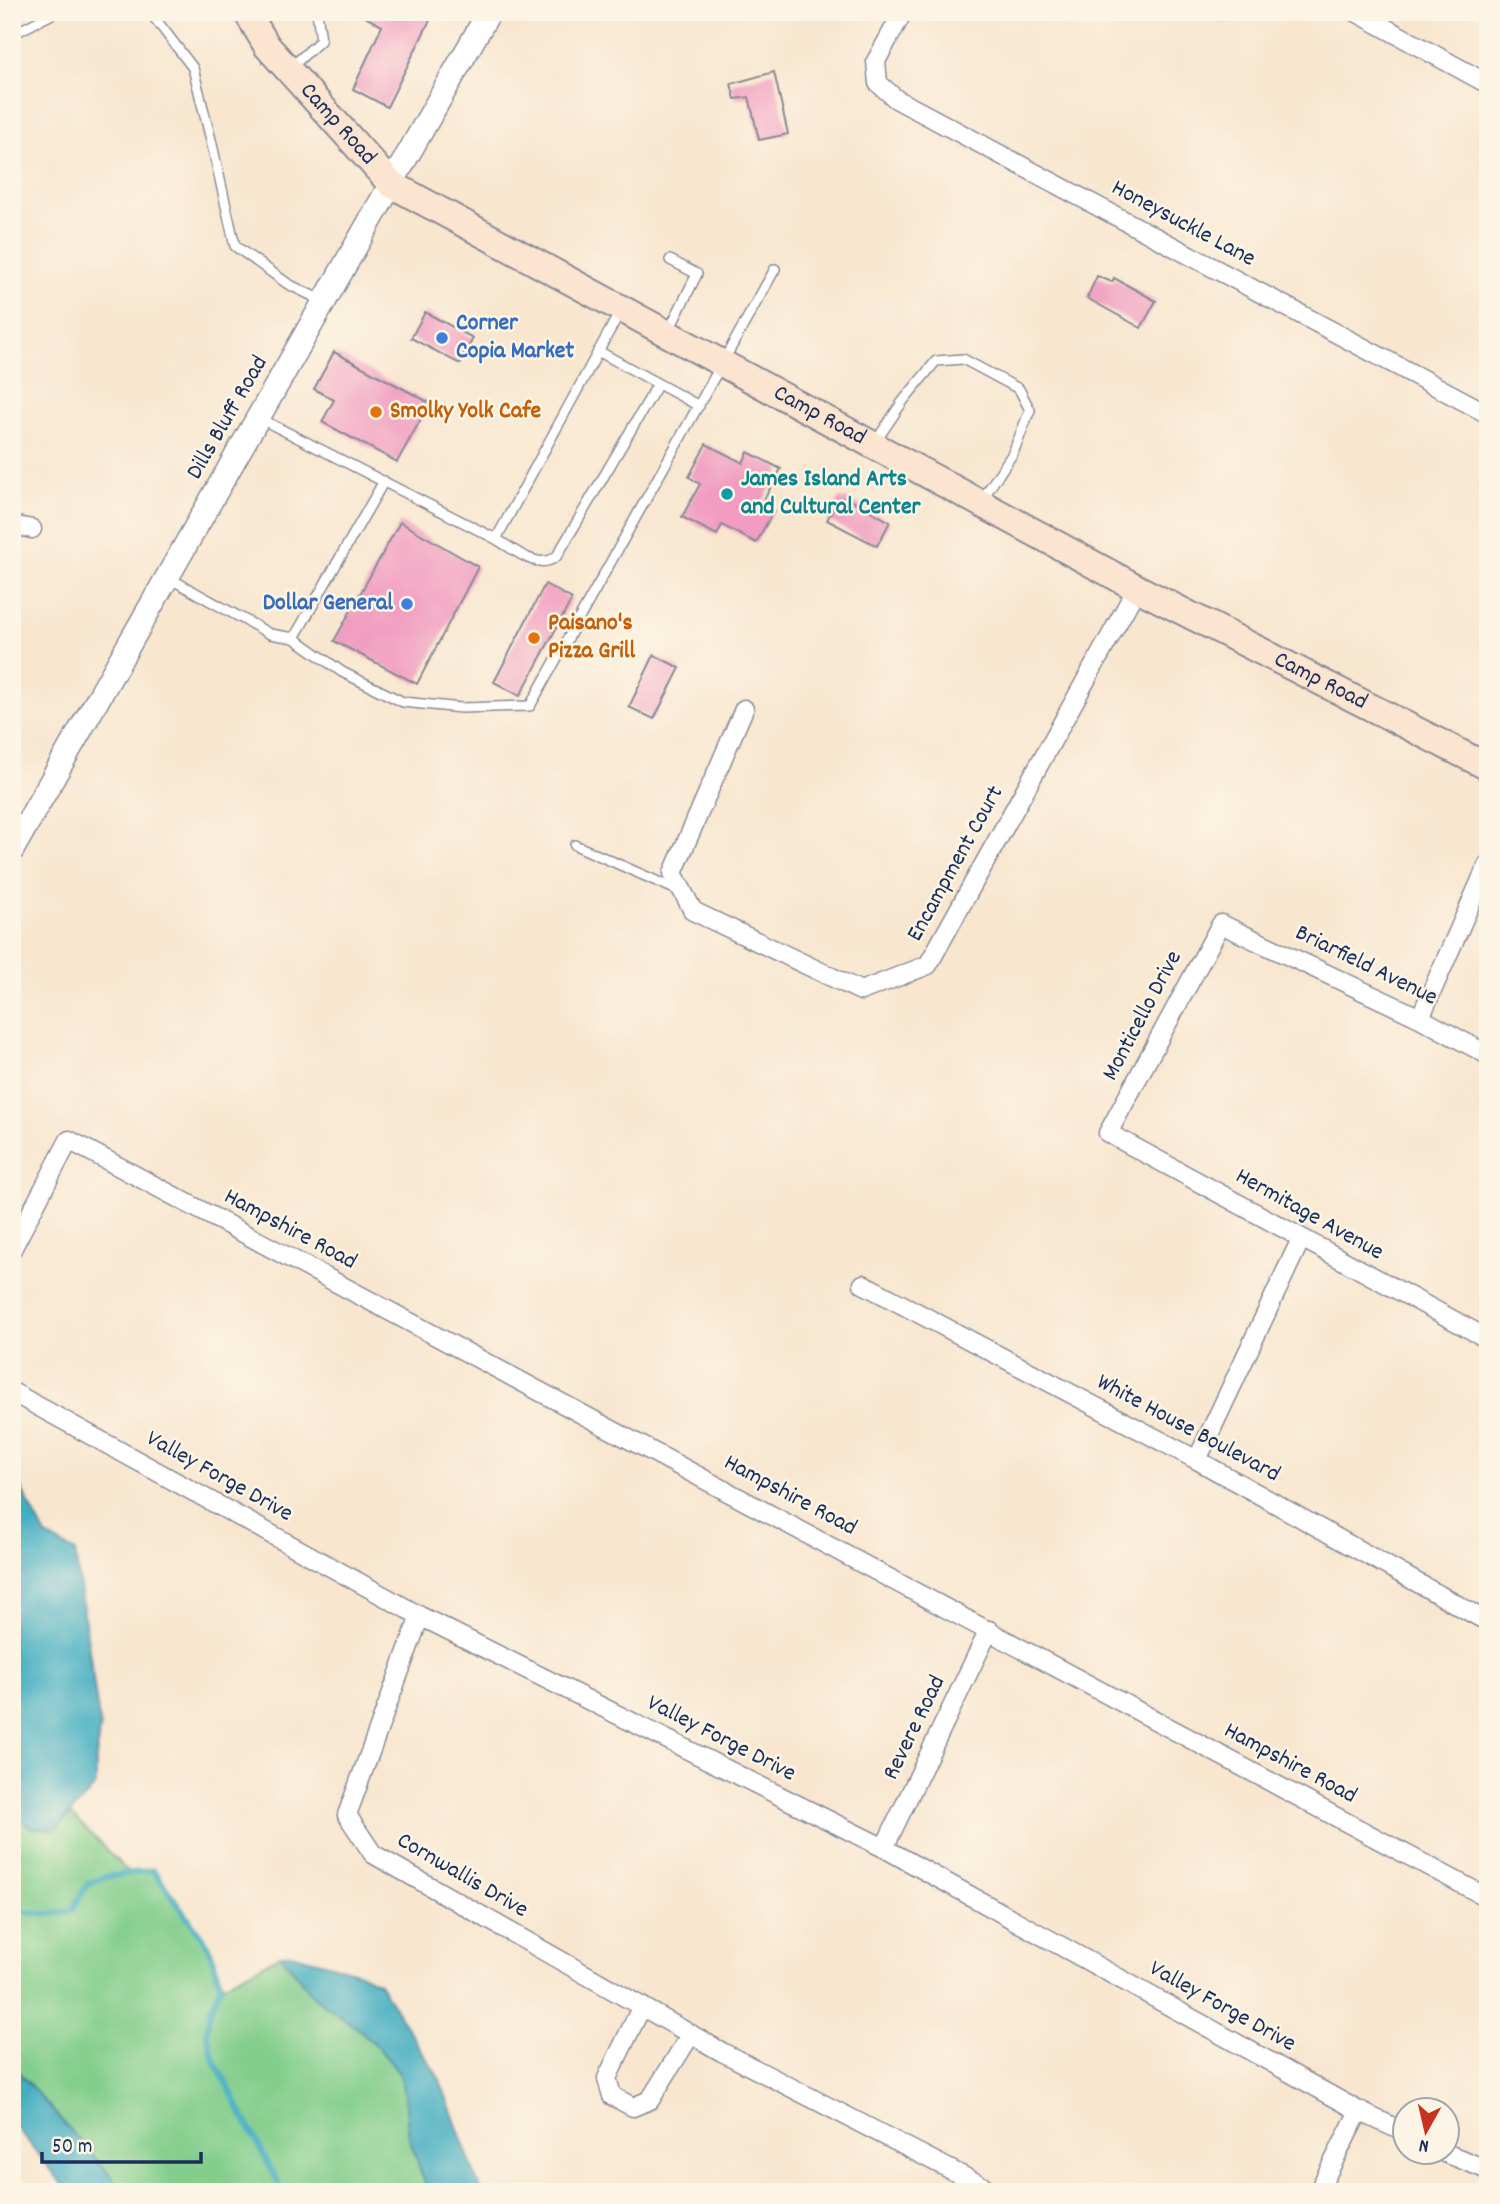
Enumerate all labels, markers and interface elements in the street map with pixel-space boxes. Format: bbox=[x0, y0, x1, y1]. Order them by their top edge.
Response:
street label: Camp Road bbox=[291, 76, 384, 173]
street label: Honeysuckle Lane bbox=[1105, 172, 1261, 276]
place label: Corner Copia Market bbox=[456, 307, 574, 369]
marker: Corner Copia Market bbox=[434, 330, 450, 346]
street label: Dills Bluff Road bbox=[179, 350, 277, 486]
street label: Camp Road bbox=[767, 377, 872, 455]
place label: Smolky Yolk Cafe bbox=[390, 395, 542, 429]
marker: Smolky Yolk Cafe bbox=[368, 404, 384, 420]
place label: James Island Arts and Cultural Center bbox=[741, 463, 921, 525]
marker: James Island Arts and Cultural Center bbox=[719, 486, 735, 502]
place label: Dollar General bbox=[263, 587, 393, 621]
marker: Dollar General bbox=[399, 596, 415, 612]
place label: Paisano's Pizza Grill bbox=[548, 607, 635, 669]
marker: Paisano's Pizza Grill bbox=[526, 630, 542, 646]
street label: Camp Road bbox=[1267, 643, 1373, 720]
street label: Encampment Court bbox=[899, 780, 1013, 948]
street label: Briarfield Avenue bbox=[1289, 917, 1443, 1015]
street label: Monticello Drive bbox=[1094, 945, 1192, 1087]
street label: Hermitage Avenue bbox=[1229, 1160, 1389, 1270]
street label: Hampshire Road bbox=[217, 1181, 363, 1279]
street label: White House Boulevard bbox=[1090, 1366, 1286, 1492]
street label: Valley Forge Drive bbox=[139, 1423, 299, 1531]
street label: Hampshire Road bbox=[717, 1447, 863, 1545]
street label: Revere Road bbox=[875, 1670, 955, 1786]
street label: Valley Forge Drive bbox=[641, 1687, 801, 1791]
street label: Hampshire Road bbox=[1217, 1715, 1363, 1813]
street label: Cornwallis Drive bbox=[390, 1825, 534, 1927]
street label: Valley Forge Drive bbox=[1142, 1953, 1302, 2061]
north arrow bbox=[1392, 2096, 1462, 2166]
scale bar bbox=[42, 2120, 201, 2164]
text: N bbox=[1418, 2130, 1431, 2158]
text: 50 m bbox=[52, 2133, 92, 2163]

